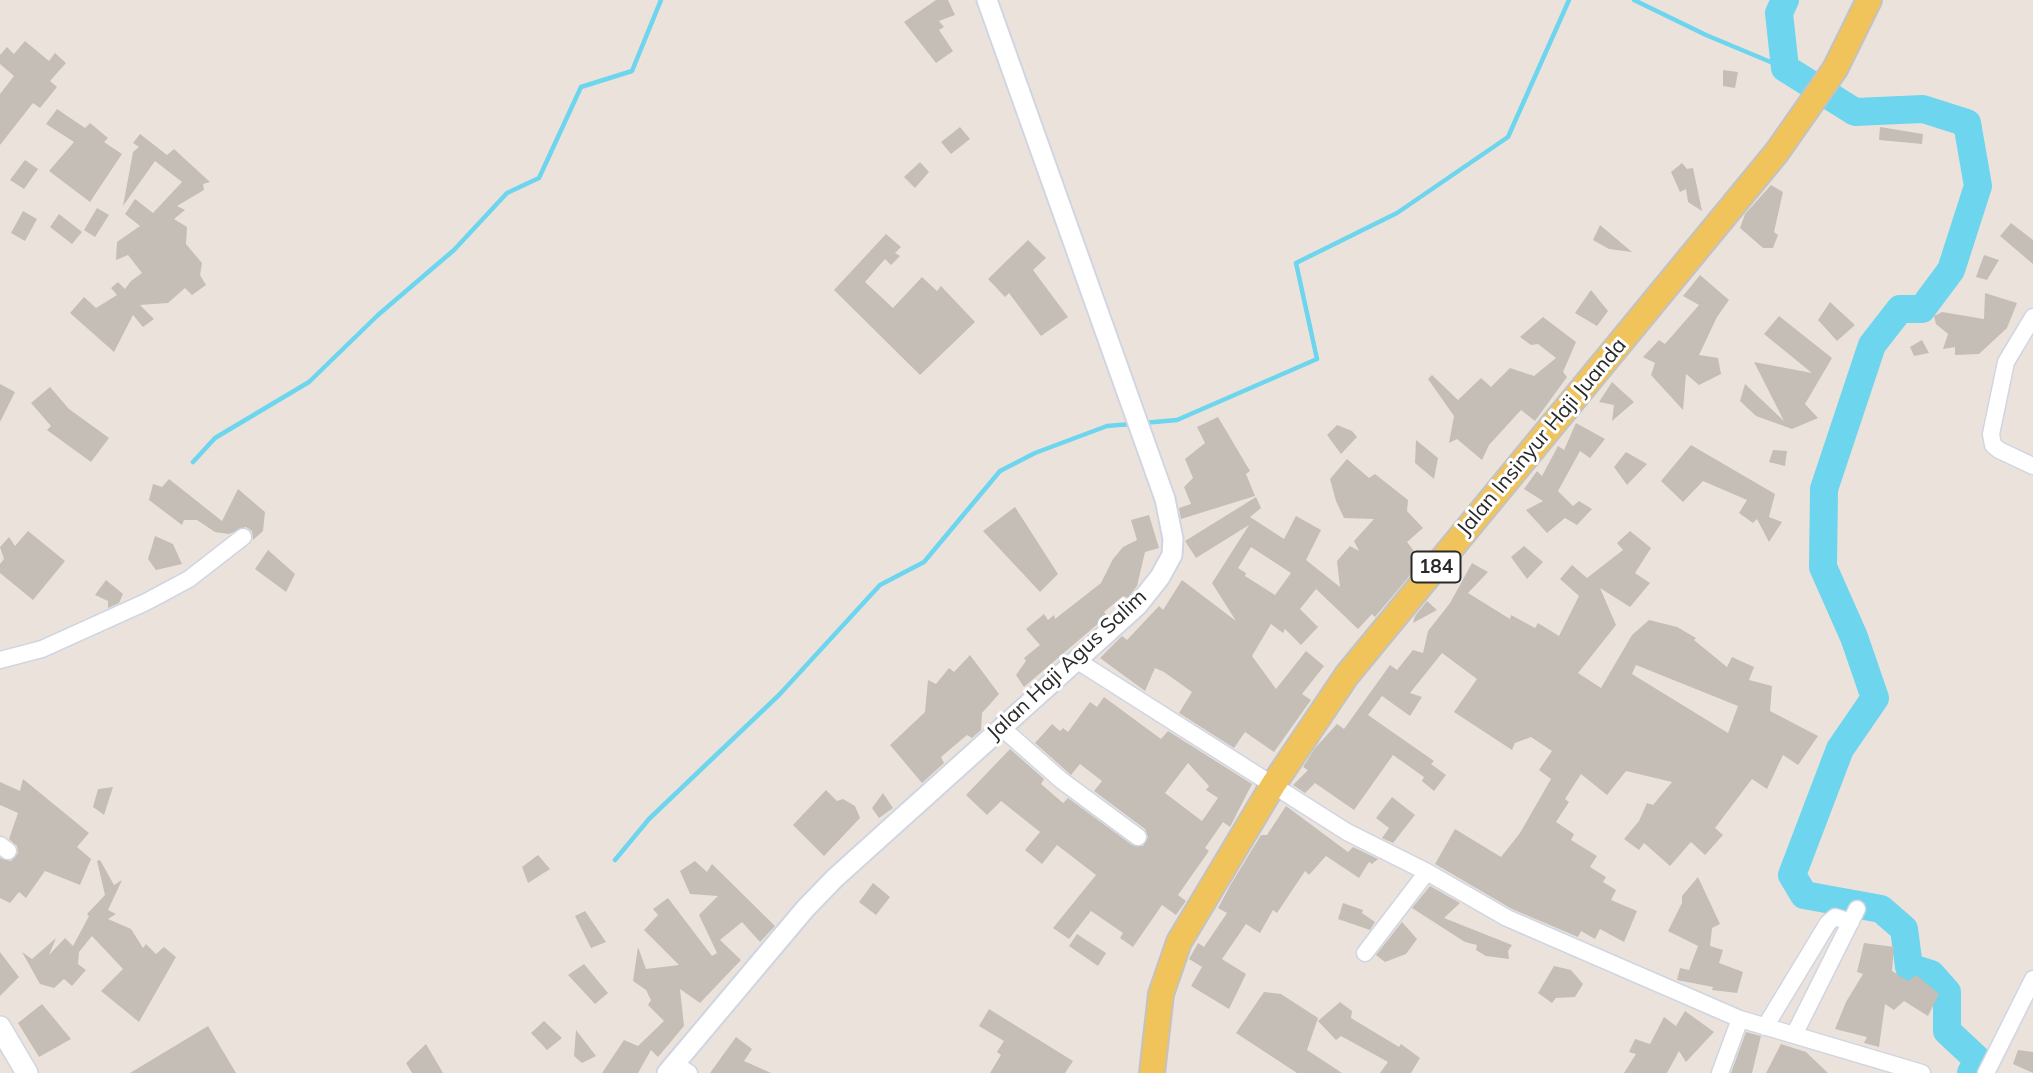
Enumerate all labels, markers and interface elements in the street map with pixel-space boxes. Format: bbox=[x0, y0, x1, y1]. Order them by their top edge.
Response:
street label: Jalan Insinyur Haji Juanda bbox=[1452, 333, 1632, 541]
road number: 184 bbox=[1412, 552, 1460, 582]
street label: Jalan Haji Agus Salim bbox=[982, 584, 1152, 746]

